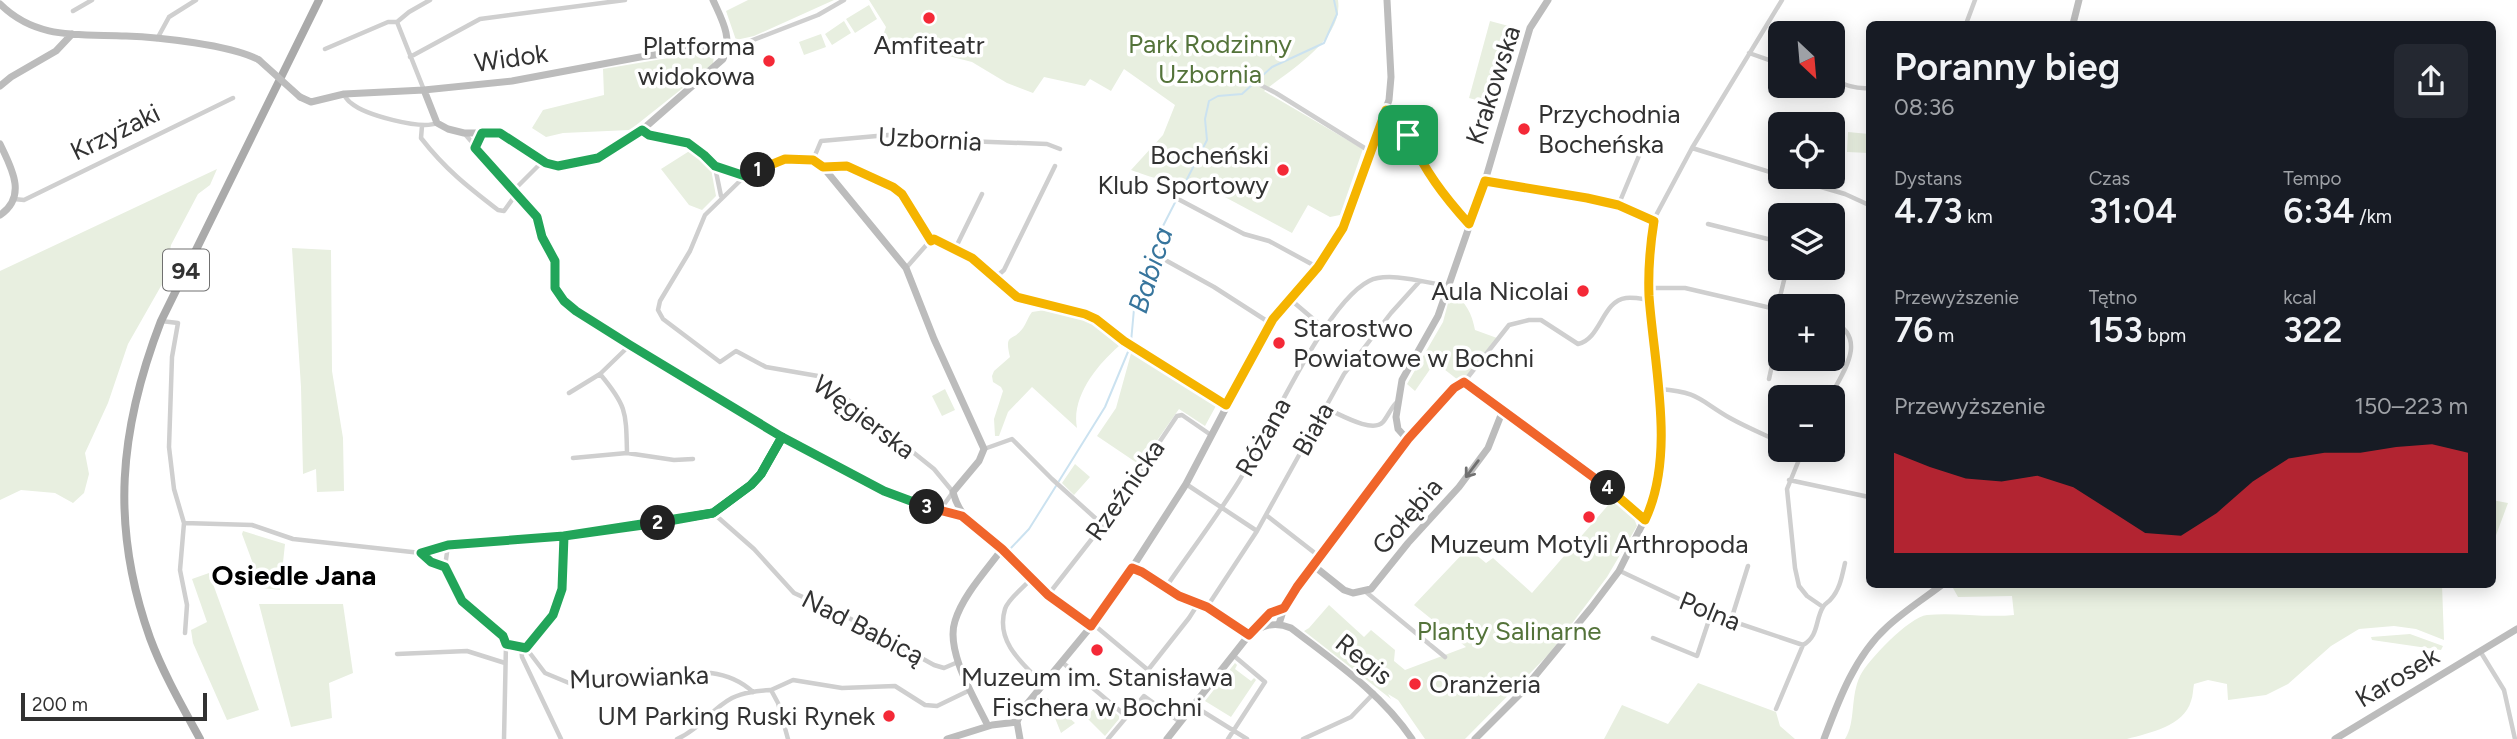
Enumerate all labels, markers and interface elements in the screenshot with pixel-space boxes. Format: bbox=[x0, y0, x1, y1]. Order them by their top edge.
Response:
marker: Amfiteatr bbox=[921, 10, 937, 26]
north arrow bbox=[1768, 21, 1844, 98]
map controls bbox=[1768, 21, 1845, 462]
street label: Krakowska bbox=[1459, 22, 1527, 148]
park label: Park Rodzinny Uzbornia bbox=[1128, 28, 1292, 90]
place label: Amfiteatr bbox=[873, 29, 985, 61]
place label: Platforma widokowa bbox=[638, 30, 755, 92]
street label: Widok bbox=[472, 37, 550, 79]
text: Poranny bieg bbox=[1894, 44, 2120, 90]
button: share bbox=[2394, 44, 2468, 118]
marker: Platforma widokowa bbox=[761, 53, 777, 69]
text: 08:36 bbox=[1894, 93, 1954, 121]
street label: Krzyżaki bbox=[65, 97, 165, 167]
place label: Przychodnia Bocheńska bbox=[1538, 98, 1681, 160]
pin bbox=[1378, 105, 1438, 165]
button: locate bbox=[1768, 112, 1845, 189]
icon: arrive bbox=[1389, 116, 1427, 154]
street label: Uzbornia bbox=[877, 120, 983, 158]
marker: Przychodnia Bocheńska bbox=[1516, 121, 1532, 137]
place label: Bocheński Klub Sportowy bbox=[1097, 139, 1269, 201]
pin: 1 bbox=[740, 152, 776, 188]
text: 1 bbox=[753, 158, 762, 181]
marker: Bocheński Klub Sportowy bbox=[1275, 162, 1291, 178]
text: Dystans bbox=[1894, 167, 1962, 190]
text: Czas bbox=[2089, 167, 2130, 190]
text: Tempo bbox=[2283, 167, 2341, 190]
text: 4.73 bbox=[1894, 190, 1963, 232]
text: 31:04 bbox=[2089, 190, 2177, 232]
text: 6:34 bbox=[2283, 190, 2355, 232]
button: layers bbox=[1768, 203, 1845, 280]
text: km bbox=[1963, 205, 1993, 228]
text: /km bbox=[2355, 205, 2392, 228]
water label: Babica bbox=[1120, 223, 1180, 317]
road number: 94 bbox=[163, 249, 209, 290]
place label: Aula Nicolai bbox=[1431, 275, 1569, 307]
marker: Aula Nicolai bbox=[1575, 283, 1591, 299]
text: Przewyższenie bbox=[1894, 286, 2019, 309]
text: Tętno bbox=[2089, 286, 2137, 309]
text: kcal bbox=[2283, 286, 2317, 309]
button: + bbox=[1768, 294, 1845, 371]
text: 76 bbox=[1894, 309, 1933, 351]
text: 153 bbox=[2089, 309, 2143, 351]
text: 322 bbox=[2283, 309, 2343, 351]
place label: Starostwo Powiatowe w Bochni bbox=[1293, 312, 1534, 374]
text: m bbox=[1933, 324, 1954, 347]
text: bpm bbox=[2143, 324, 2186, 347]
marker: Starostwo Powiatowe w Bochni bbox=[1271, 335, 1287, 351]
street label: Węgierska bbox=[806, 368, 922, 466]
button: − bbox=[1768, 385, 1845, 462]
street label: Różana bbox=[1228, 392, 1298, 482]
text: Przewyższenie bbox=[1894, 392, 2045, 420]
text: 150–223 m bbox=[2354, 392, 2468, 420]
street label: Biała bbox=[1285, 397, 1341, 461]
street label: Rzeźnicka bbox=[1079, 433, 1171, 547]
one-way arrow bbox=[1465, 460, 1480, 479]
pin: 4 bbox=[1590, 470, 1626, 505]
street label: Gołębia bbox=[1365, 471, 1449, 561]
text: 4 bbox=[1601, 476, 1614, 499]
pin: 3 bbox=[909, 490, 944, 524]
text: 3 bbox=[921, 495, 932, 518]
pin: 2 bbox=[640, 505, 676, 540]
marker: Muzeum Motyli Arthropoda bbox=[1581, 509, 1597, 525]
text: 2 bbox=[652, 511, 663, 534]
place label: Muzeum Motyli Arthropoda bbox=[1430, 528, 1748, 560]
district label: Osiedle Jana bbox=[212, 558, 376, 592]
street label: Nad Babicą bbox=[797, 583, 929, 671]
street label: Polna bbox=[1675, 584, 1745, 638]
park label: Planty Salinarne bbox=[1417, 615, 1601, 647]
street label: Regis bbox=[1329, 626, 1399, 692]
street label: Karosek bbox=[2349, 639, 2445, 714]
marker: Muzeum im. Stanisława Fischera w Bochni bbox=[1089, 642, 1105, 658]
street label: Murowianka bbox=[569, 659, 709, 695]
place label: Muzeum im. Stanisława Fischera w Bochni bbox=[961, 661, 1233, 723]
place label: Oranżeria bbox=[1429, 668, 1541, 700]
marker: Oranżeria bbox=[1407, 676, 1423, 692]
scale bar bbox=[21, 690, 206, 722]
text: 200 m bbox=[32, 693, 88, 716]
place label: UM Parking Ruski Rynek bbox=[597, 700, 875, 732]
marker: UM Parking Ruski Rynek bbox=[881, 708, 897, 724]

